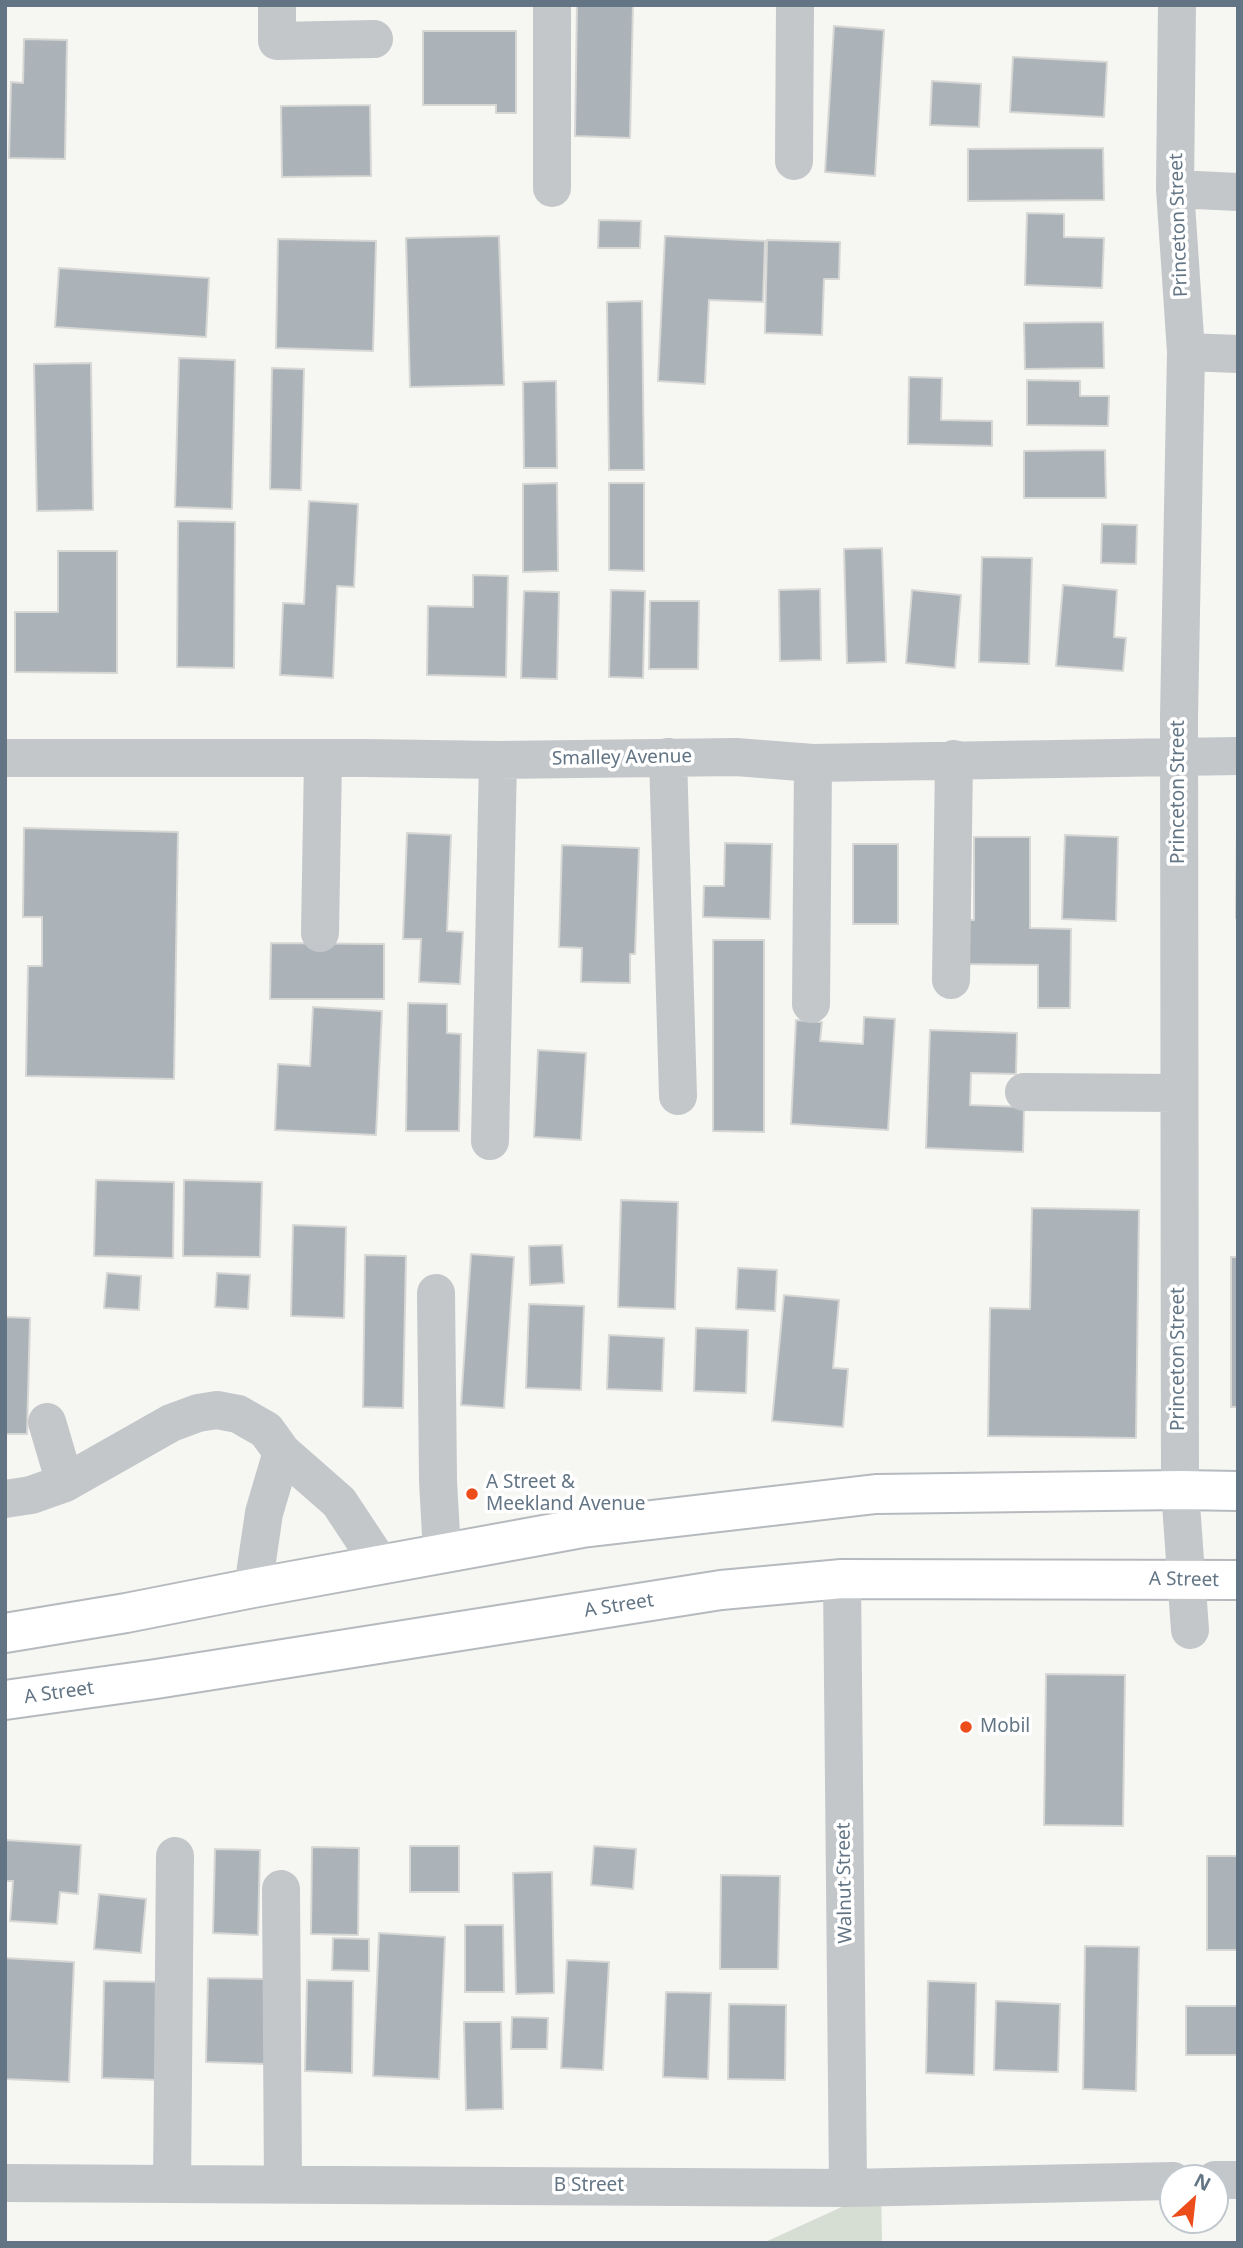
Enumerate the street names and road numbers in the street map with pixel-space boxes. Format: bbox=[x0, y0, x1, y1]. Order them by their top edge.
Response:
street label: Princeton Street bbox=[1165, 153, 1193, 297]
street label: Princeton Street bbox=[1168, 720, 1190, 864]
street label: Smalley Avenue bbox=[552, 745, 692, 771]
street label: Princeton Street bbox=[1168, 1287, 1190, 1431]
street label: A Street bbox=[1149, 1568, 1219, 1592]
street label: A Street bbox=[583, 1589, 655, 1623]
street label: A Street bbox=[23, 1677, 95, 1709]
street label: Walnut Street bbox=[833, 1822, 857, 1944]
street label: B Street bbox=[554, 2175, 624, 2197]

